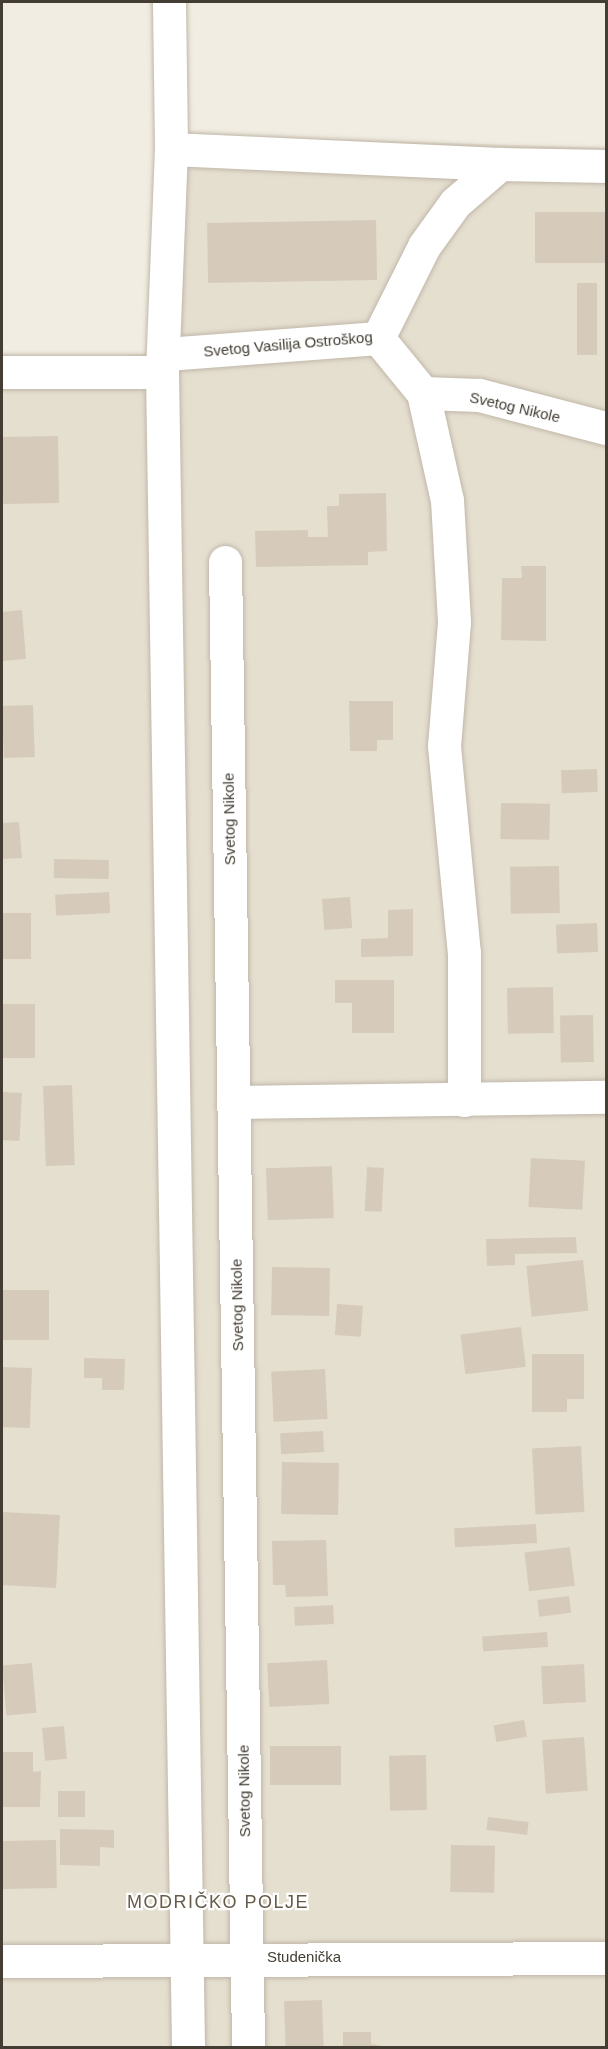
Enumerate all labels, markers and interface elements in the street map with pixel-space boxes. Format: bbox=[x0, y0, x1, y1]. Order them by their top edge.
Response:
street label: Svetog Vasilija Ostroškog bbox=[203, 328, 373, 360]
street label: Svetog Nikole bbox=[468, 388, 562, 426]
street label: Svetog Nikole bbox=[219, 773, 239, 865]
street label: Svetog Nikole bbox=[227, 1259, 247, 1351]
street label: Svetog Nikole bbox=[234, 1745, 254, 1837]
district label: MODRIČKO POLJE bbox=[127, 1891, 309, 1913]
street label: Studenička bbox=[267, 1948, 341, 1966]

